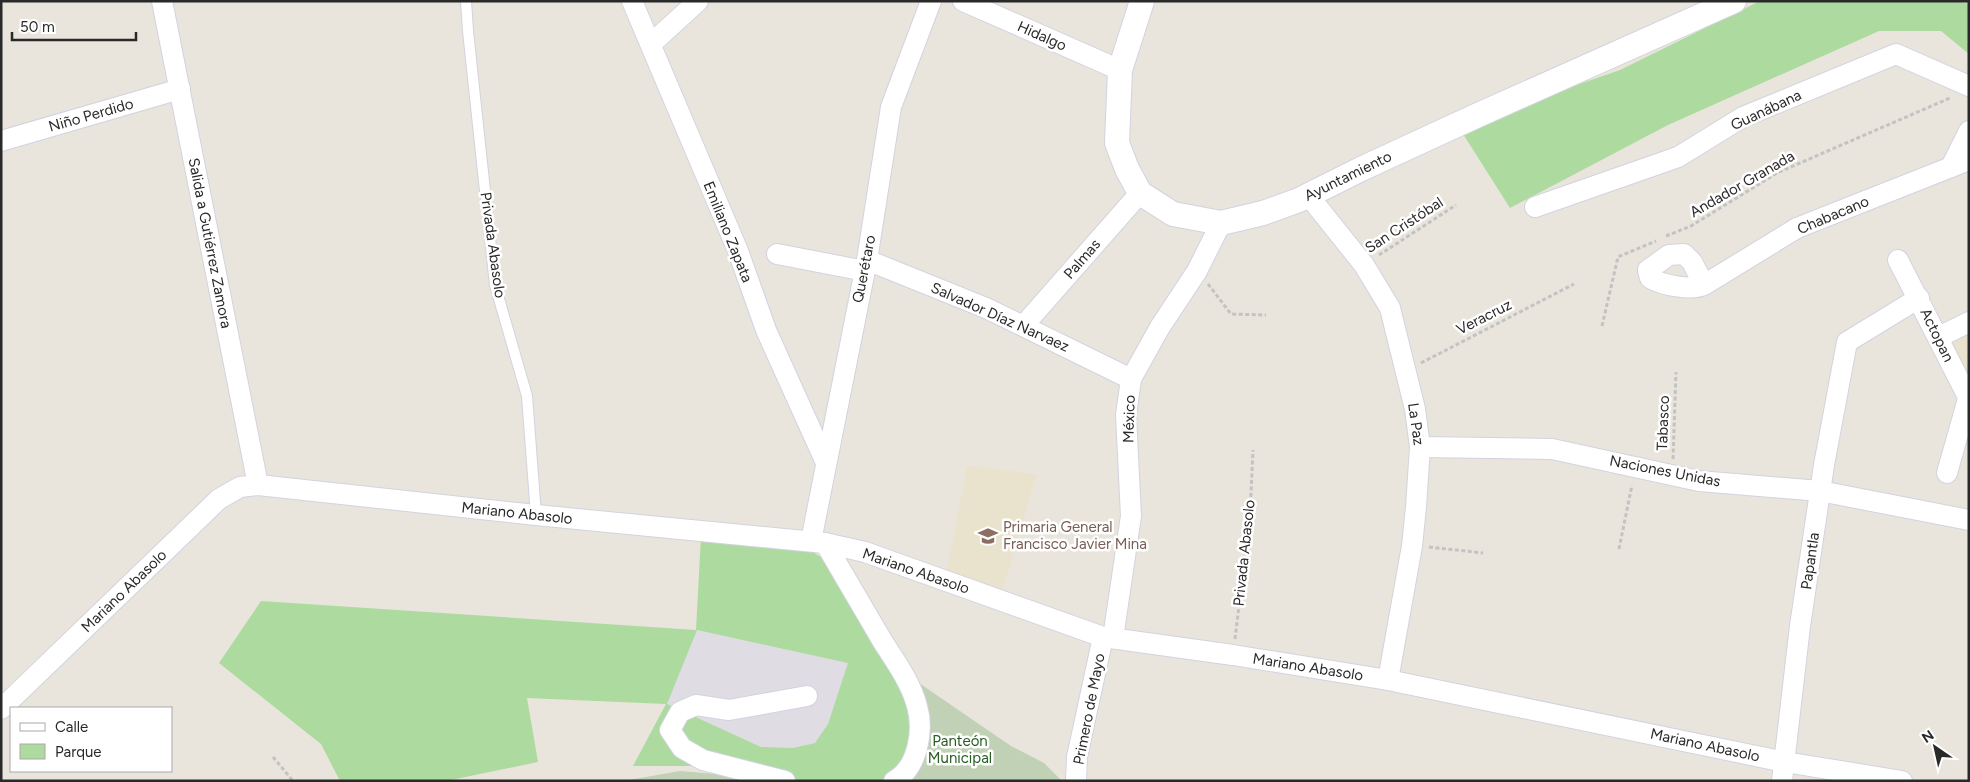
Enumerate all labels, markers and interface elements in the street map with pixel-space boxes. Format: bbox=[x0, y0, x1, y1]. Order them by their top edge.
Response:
scale bar bbox=[12, 10, 136, 42]
street label: Hidalgo bbox=[1015, 17, 1070, 55]
text: 50 m bbox=[20, 18, 55, 36]
street label: Guanábana bbox=[1728, 86, 1804, 134]
street label: Niño Perdido bbox=[47, 94, 136, 136]
street label: Ayuntamiento bbox=[1301, 147, 1395, 205]
street label: Andador Granada bbox=[1686, 147, 1798, 221]
street label: Salida a Gutiérrez Zamora bbox=[185, 156, 235, 330]
street label: Emiliano Zapata bbox=[700, 179, 756, 285]
street label: Privada Abasolo bbox=[477, 191, 509, 299]
street label: Chabacano bbox=[1794, 192, 1872, 238]
street label: San Cristóbal bbox=[1362, 193, 1446, 257]
street label: Querétaro bbox=[849, 233, 879, 304]
street label: Palmas bbox=[1060, 235, 1104, 283]
street label: Salvador Díaz Narvaez bbox=[928, 278, 1072, 356]
street label: Veracruz bbox=[1453, 295, 1515, 339]
street label: Actopan bbox=[1916, 305, 1958, 365]
street label: México bbox=[1119, 394, 1139, 443]
street label: Tabasco bbox=[1653, 395, 1673, 451]
street label: La Paz bbox=[1404, 402, 1428, 446]
street label: Naciones Unidas bbox=[1608, 451, 1722, 491]
street label: Mariano Abasolo bbox=[461, 498, 574, 528]
street label: Privada Abasolo bbox=[1229, 499, 1259, 607]
place label: Primaria General Francisco Javier Mina bbox=[1003, 518, 1147, 553]
school or university icon: Primaria General Francisco Javier Mina bbox=[977, 525, 999, 547]
street label: Papantla bbox=[1797, 531, 1823, 591]
street label: Mariano Abasolo bbox=[860, 544, 972, 598]
street label: Mariano Abasolo bbox=[78, 546, 171, 636]
street label: Mariano Abasolo bbox=[1251, 649, 1365, 685]
street label: Primero de Mayo bbox=[1069, 652, 1109, 766]
legend bbox=[10, 707, 172, 772]
text: Calle bbox=[55, 718, 88, 736]
north arrow bbox=[1910, 722, 1960, 772]
street label: Mariano Abasolo bbox=[1649, 725, 1762, 765]
text: N bbox=[1919, 727, 1937, 747]
park label: Panteón Municipal bbox=[928, 732, 992, 767]
text: Parque bbox=[55, 743, 102, 761]

